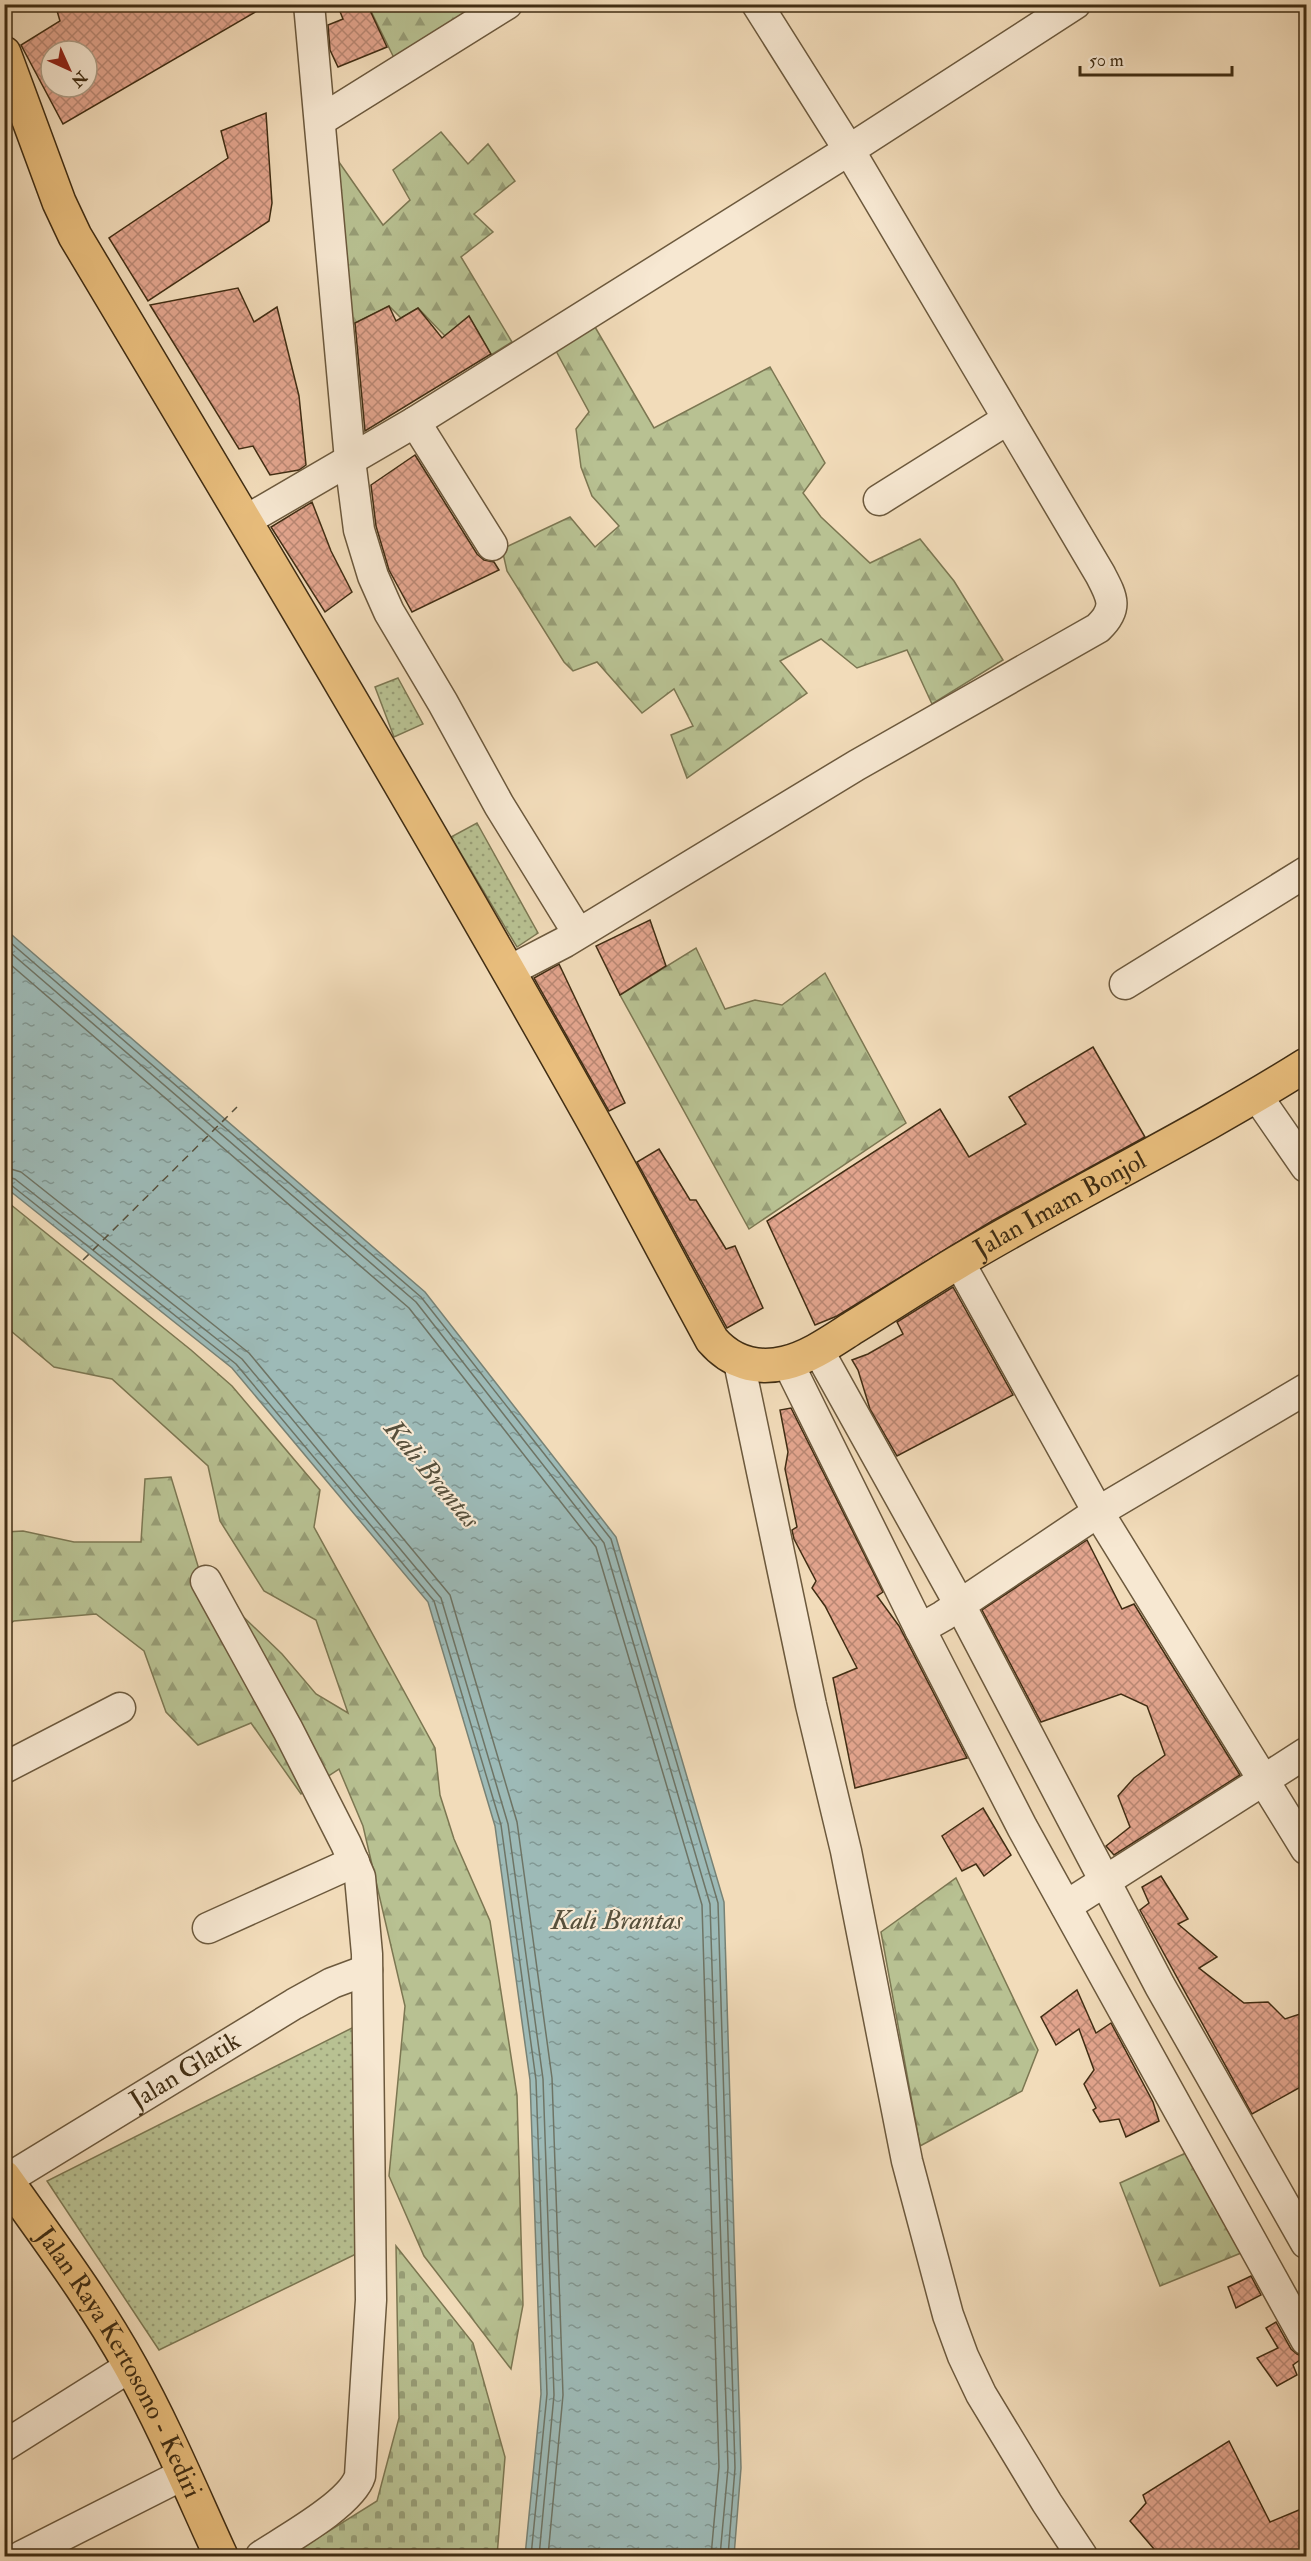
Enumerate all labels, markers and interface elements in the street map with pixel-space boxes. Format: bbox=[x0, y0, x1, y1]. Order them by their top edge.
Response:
north arrow bbox=[39, 39, 99, 99]
scale bar bbox=[1080, 39, 1232, 77]
text: 50 m bbox=[1089, 49, 1124, 72]
text: N bbox=[66, 66, 92, 92]
street label: Jalan Imam Bonjol bbox=[967, 1144, 1152, 1266]
water label: Kali Brantas bbox=[376, 1411, 487, 1535]
water label: Kali Brantas bbox=[549, 1904, 683, 1937]
street label: Jalan Glatik bbox=[123, 2024, 247, 2117]
street label: Jalan Raya Kertosono - Kediri bbox=[28, 2220, 209, 2503]

